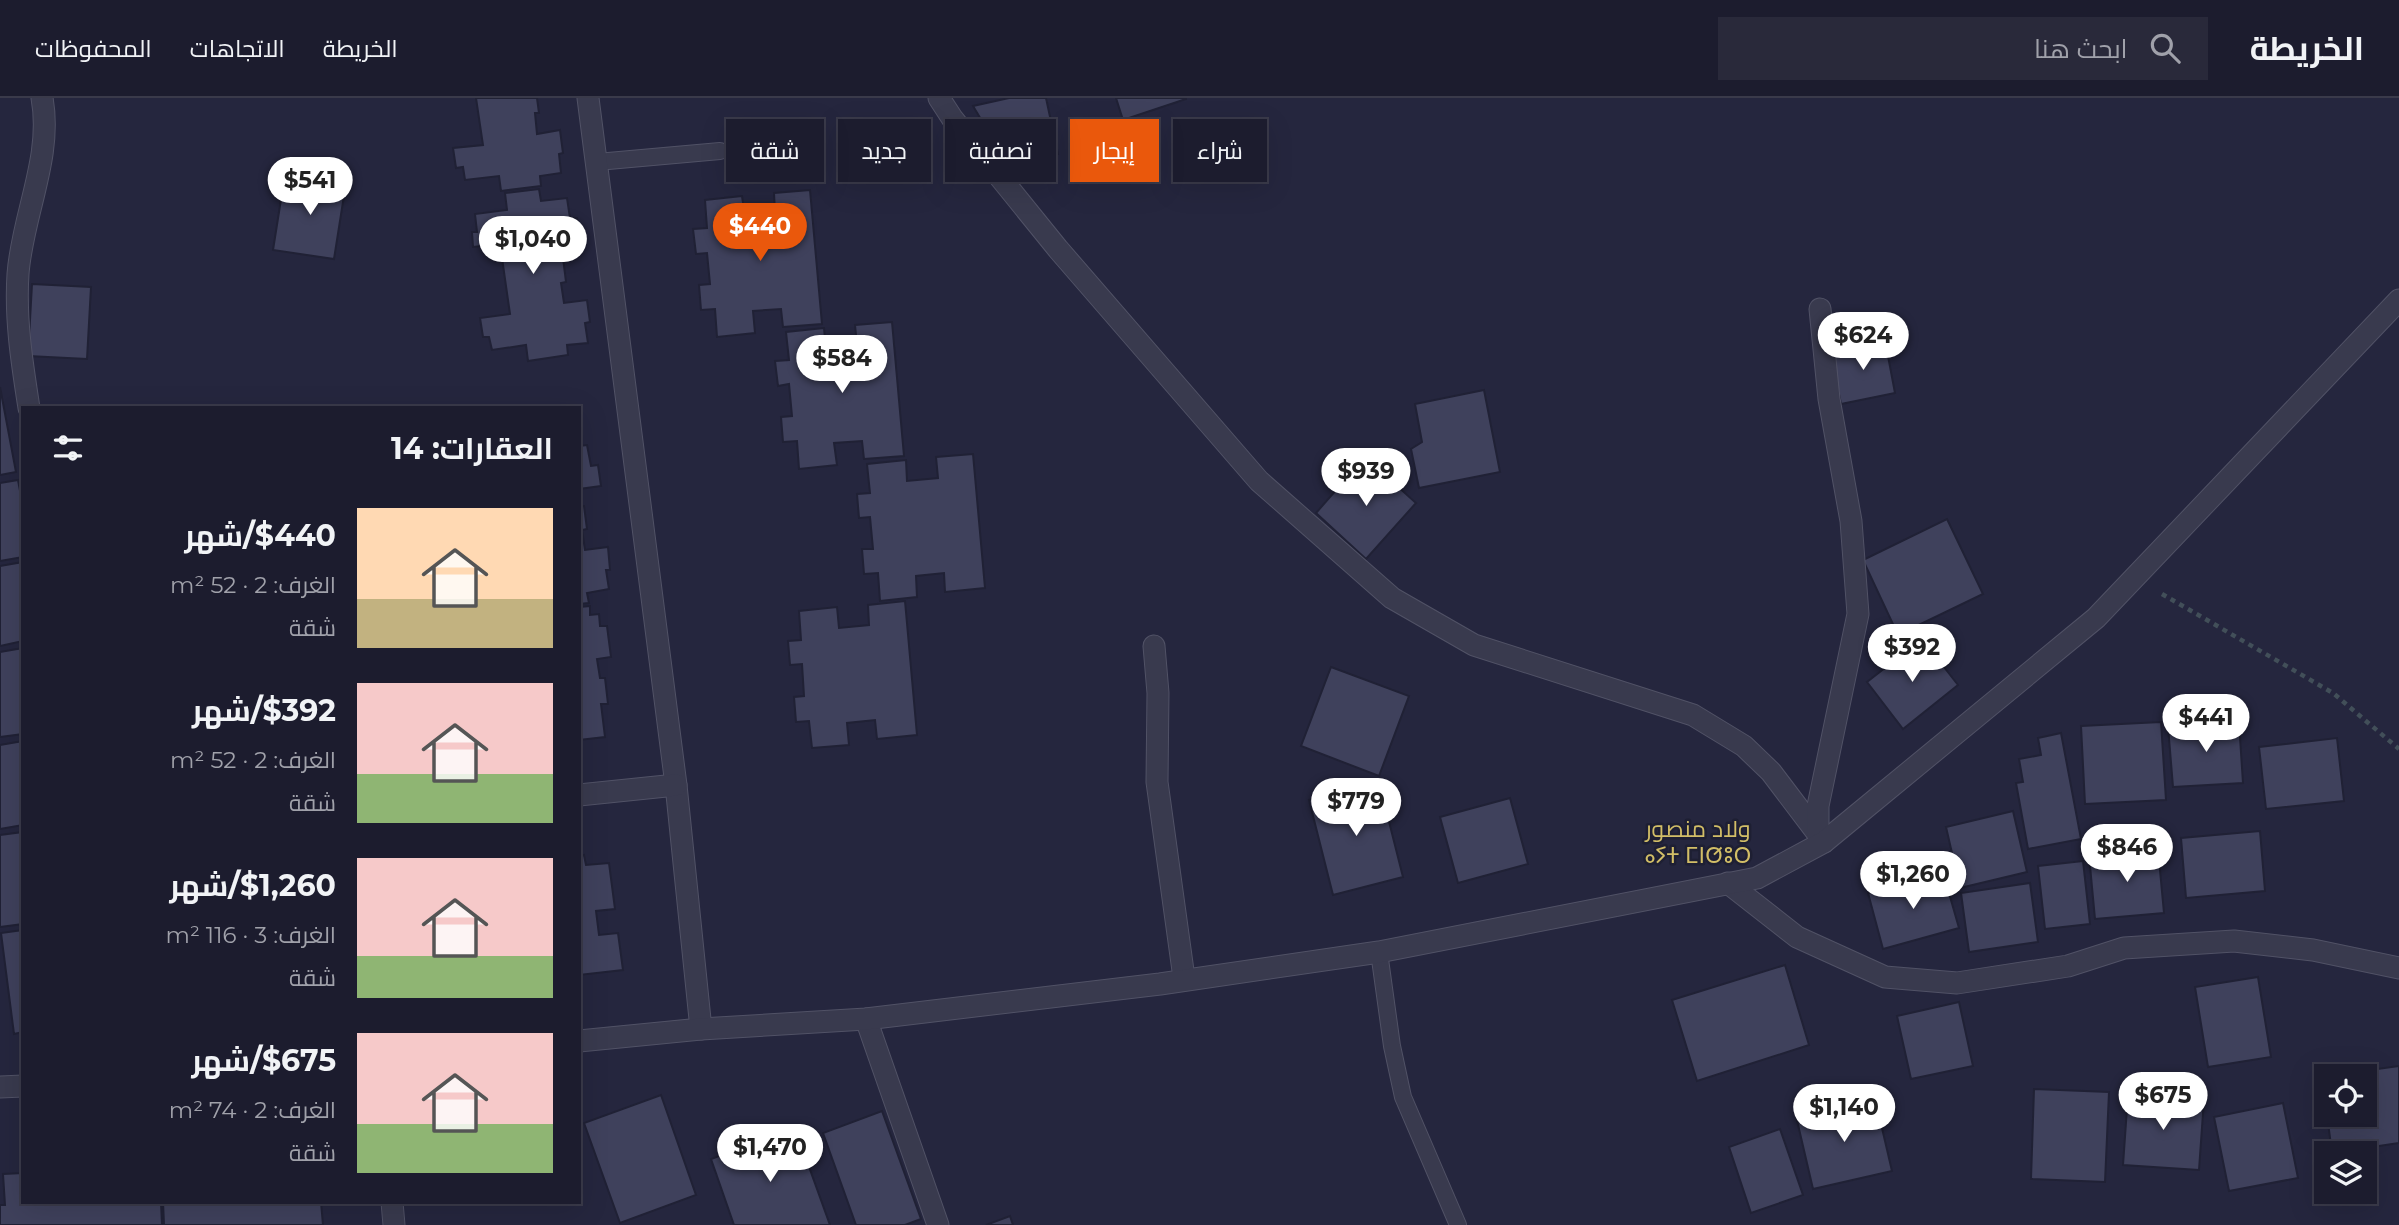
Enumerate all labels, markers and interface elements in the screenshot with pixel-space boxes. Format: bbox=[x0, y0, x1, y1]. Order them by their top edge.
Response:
search box bbox=[1718, 17, 2208, 80]
text: الخريطة bbox=[2250, 28, 2364, 68]
icon: search bbox=[2146, 29, 2184, 67]
text: ابحث هنا bbox=[2034, 33, 2128, 65]
text: المحفوظات bbox=[35, 34, 152, 63]
text: الاتجاهات bbox=[190, 34, 285, 63]
text: الخريطة bbox=[323, 34, 398, 63]
chip: شقة bbox=[726, 119, 824, 182]
chip: جديد bbox=[838, 119, 931, 182]
chip: تصفية bbox=[945, 119, 1056, 182]
chip: إيجار bbox=[1070, 119, 1159, 182]
chip: شراء bbox=[1173, 119, 1267, 182]
pin: $541 bbox=[269, 158, 351, 217]
text: $541 bbox=[284, 166, 336, 194]
pin: $440 bbox=[719, 204, 801, 263]
text: $440 bbox=[729, 212, 791, 240]
pin: $1,040 bbox=[476, 216, 590, 276]
text: $1,040 bbox=[495, 225, 571, 253]
pin: $624 bbox=[1822, 313, 1904, 372]
text: $624 bbox=[1834, 321, 1892, 349]
pin: $584 bbox=[801, 336, 883, 395]
text: $584 bbox=[812, 344, 872, 372]
icon: filters bbox=[49, 429, 87, 467]
text: العقارات: 14 bbox=[391, 430, 553, 467]
pin: $939 bbox=[1325, 448, 1407, 508]
text: $939 bbox=[1337, 457, 1395, 485]
text: $440/شهر bbox=[184, 517, 336, 554]
icon: home bbox=[413, 536, 497, 620]
text: الغرف: 2 · 52 m² bbox=[170, 571, 336, 599]
text: شقة bbox=[289, 614, 336, 642]
pin: $392 bbox=[1871, 624, 1953, 684]
text: $392 bbox=[1884, 633, 1940, 661]
text: $392/شهر bbox=[192, 692, 336, 729]
pin: $441 bbox=[2165, 694, 2247, 754]
text: $441 bbox=[2178, 703, 2234, 731]
icon: home bbox=[413, 711, 497, 795]
text: الغرف: 2 · 52 m² bbox=[170, 746, 336, 774]
pin: $779 bbox=[1315, 778, 1397, 838]
text: $779 bbox=[1327, 787, 1385, 815]
text: شقة bbox=[289, 789, 336, 817]
district label: ولاد منصور ⴰⵢⵜ ⵎⵏⵚⵓⵔ bbox=[1644, 815, 1751, 869]
pin: $846 bbox=[2086, 824, 2168, 884]
text: $846 bbox=[2097, 833, 2157, 861]
pin: $1,260 bbox=[1856, 852, 1970, 911]
text: $1,260 bbox=[1876, 860, 1950, 888]
text: $1,260/شهر bbox=[170, 867, 336, 904]
icon: home bbox=[413, 886, 497, 970]
text: الغرف: 3 · 116 m² bbox=[166, 921, 336, 949]
text: شقة bbox=[289, 964, 336, 992]
text: $675/شهر bbox=[191, 1042, 336, 1079]
icon: home bbox=[413, 1061, 497, 1145]
map controls bbox=[2314, 1064, 2377, 1204]
button: locate bbox=[2314, 1064, 2377, 1127]
pin: $675 bbox=[2122, 1072, 2204, 1132]
text: $675 bbox=[2135, 1081, 2191, 1109]
pin: $1,140 bbox=[1787, 1084, 1901, 1144]
text: $1,140 bbox=[1809, 1093, 1879, 1121]
text: الغرف: 2 · 74 m² bbox=[169, 1096, 336, 1124]
pin: $1,470 bbox=[713, 1124, 827, 1184]
text: $1,470 bbox=[733, 1133, 807, 1161]
text: شقة bbox=[289, 1139, 336, 1167]
button: layers bbox=[2314, 1141, 2377, 1204]

